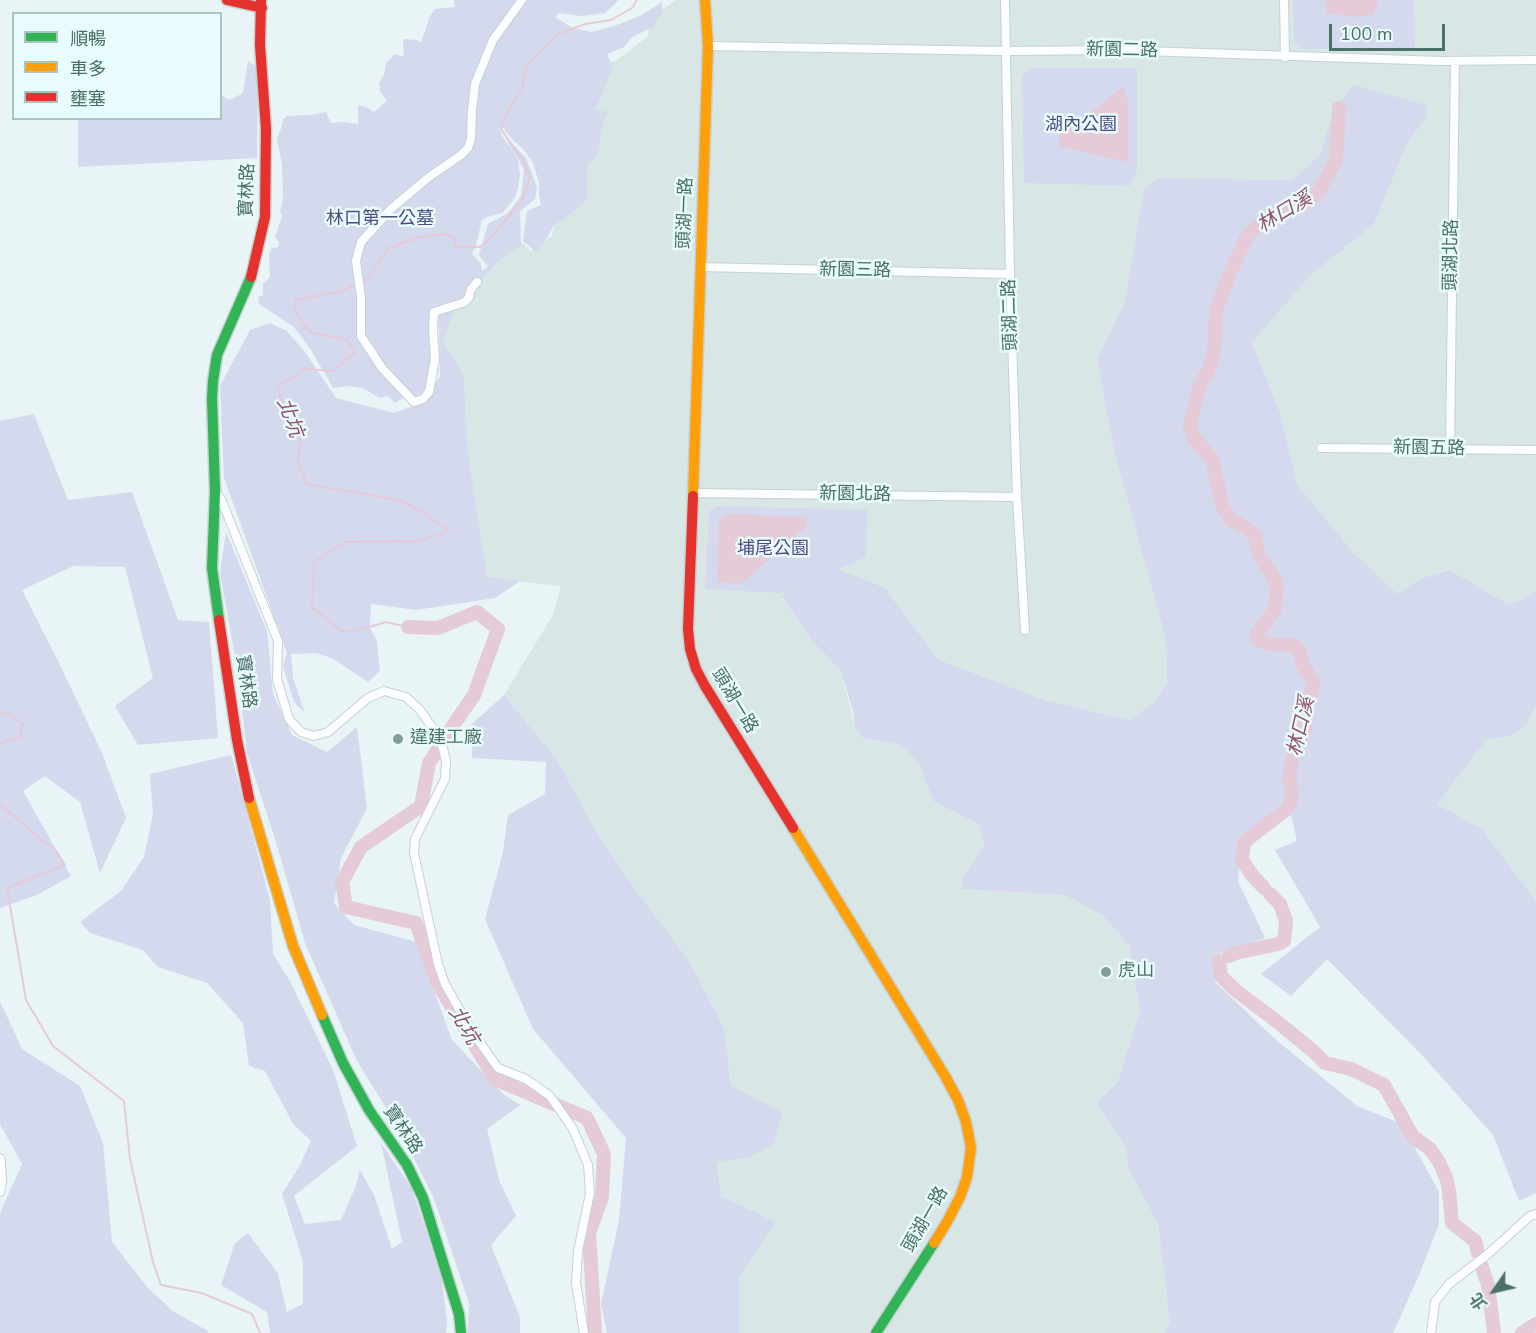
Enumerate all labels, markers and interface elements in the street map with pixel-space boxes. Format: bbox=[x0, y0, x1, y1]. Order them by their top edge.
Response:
legend bbox=[12, 12, 222, 120]
scale bar bbox=[1332, 12, 1448, 50]
text: 100 m bbox=[1340, 22, 1392, 46]
text: 順暢 bbox=[70, 27, 106, 51]
street label: 新園二路 bbox=[1086, 40, 1158, 62]
text: 車多 bbox=[70, 57, 106, 81]
text: 壅塞 bbox=[70, 87, 106, 111]
park label: 湖內公園 bbox=[1045, 115, 1117, 137]
street label: 寶林路 bbox=[236, 163, 260, 217]
street label: 頭湖一路 bbox=[674, 177, 698, 249]
water label: 林口溪 bbox=[1253, 187, 1317, 239]
park label: 林口第一公墓 bbox=[326, 209, 434, 231]
street label: 頭湖北路 bbox=[1441, 219, 1463, 291]
street label: 新園三路 bbox=[819, 260, 891, 282]
street label: 頭湖二路 bbox=[999, 279, 1023, 351]
water label: 北坑 bbox=[271, 395, 307, 441]
street label: 新園五路 bbox=[1393, 438, 1465, 460]
street label: 新園北路 bbox=[819, 484, 891, 506]
park label: 埔尾公園 bbox=[737, 539, 809, 561]
street label: 寶林路 bbox=[231, 654, 259, 710]
street label: 頭湖一路 bbox=[706, 665, 762, 737]
water label: 林口溪 bbox=[1284, 695, 1320, 759]
place label: 違建工廠 bbox=[410, 728, 482, 750]
marker: 違建工廠 bbox=[391, 732, 405, 746]
place label: 虎山 bbox=[1118, 961, 1154, 983]
marker: 虎山 bbox=[1099, 965, 1113, 979]
water label: 北坑 bbox=[442, 1003, 484, 1049]
street label: 寶林路 bbox=[378, 1102, 426, 1158]
street label: 頭湖一路 bbox=[899, 1183, 953, 1257]
north arrow bbox=[1464, 1261, 1524, 1321]
text: 北 bbox=[1465, 1288, 1493, 1314]

